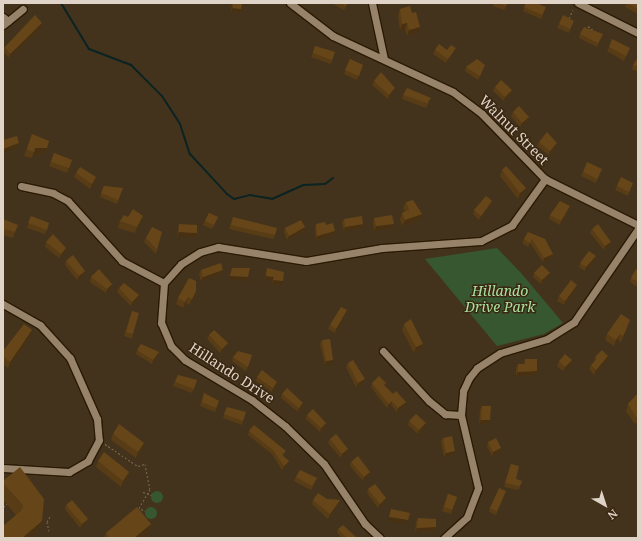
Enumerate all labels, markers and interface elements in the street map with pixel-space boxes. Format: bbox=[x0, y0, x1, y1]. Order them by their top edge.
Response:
street label: Walnut Street bbox=[476, 92, 552, 168]
park label: Hillando Drive Park bbox=[465, 283, 535, 316]
street label: Hillando Drive bbox=[186, 339, 278, 407]
north arrow bbox=[585, 485, 625, 525]
text: N bbox=[605, 506, 621, 523]

